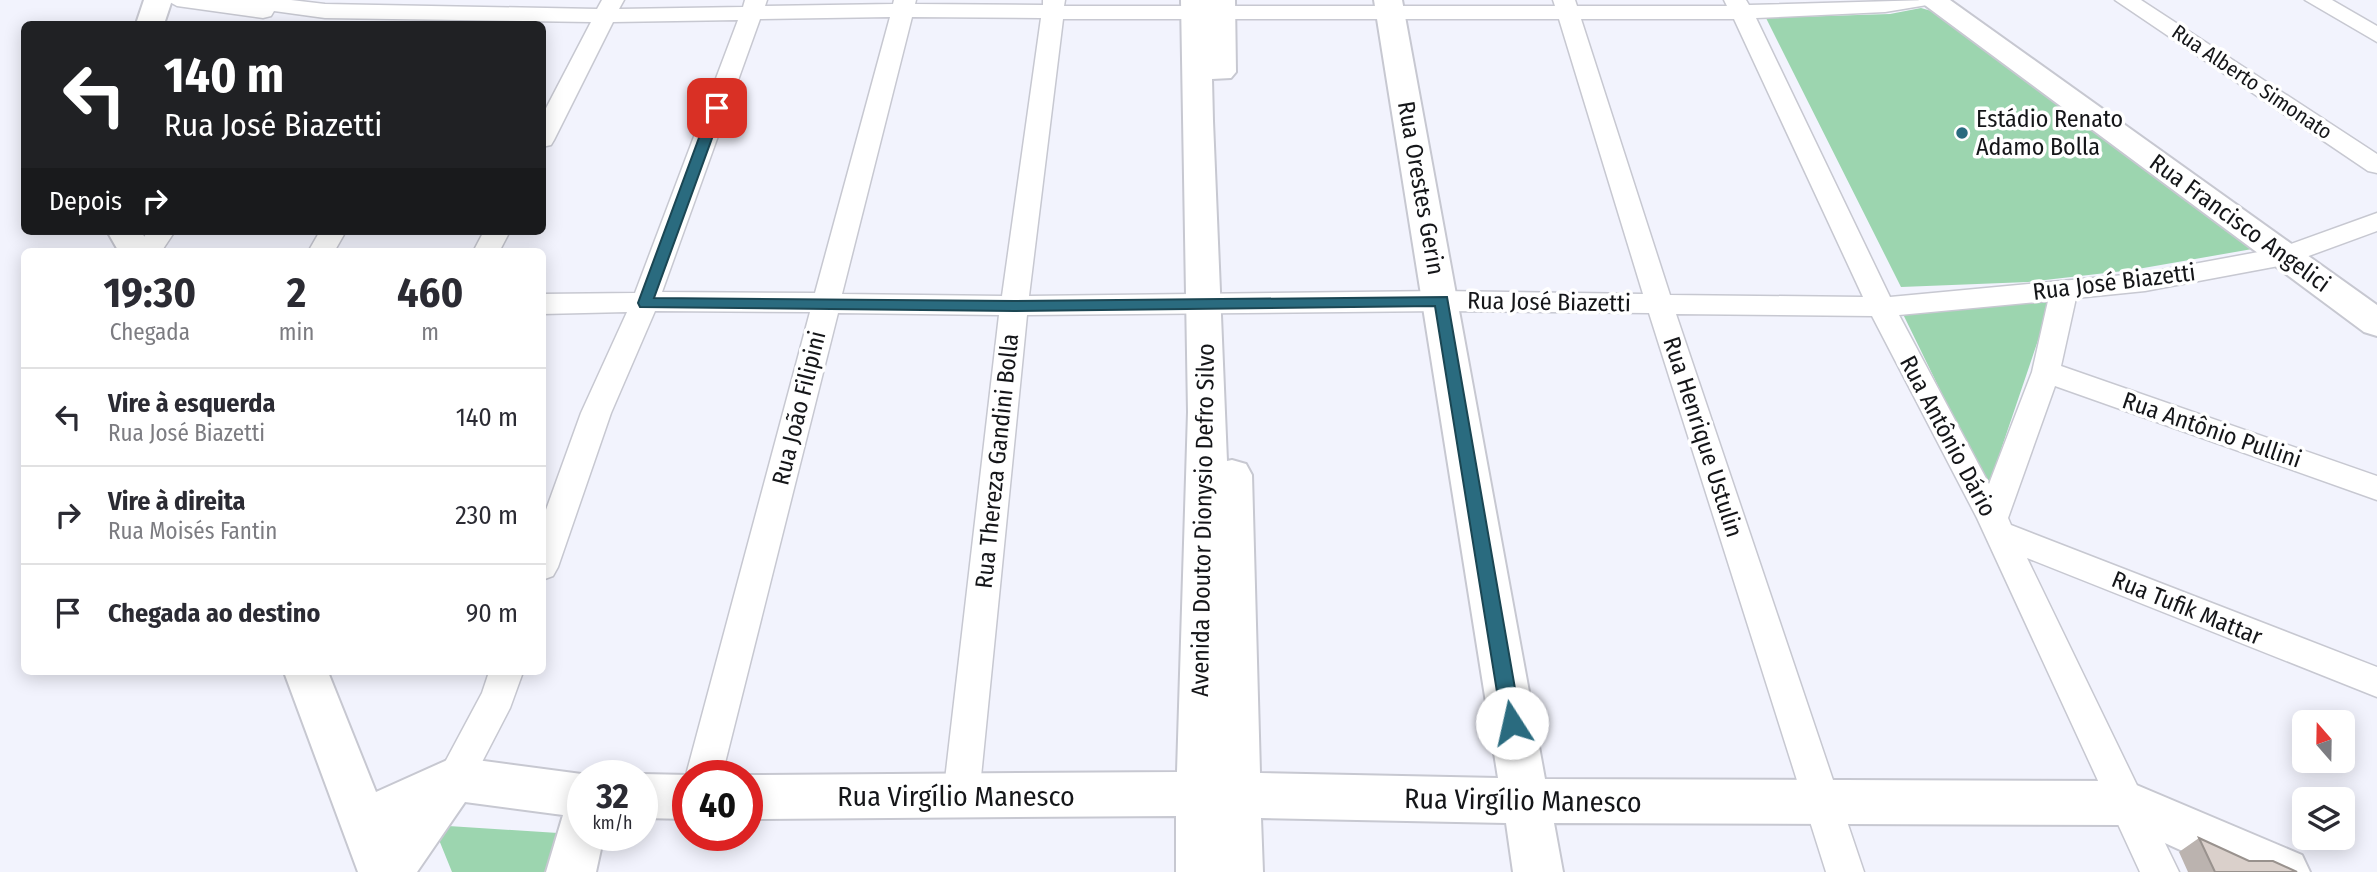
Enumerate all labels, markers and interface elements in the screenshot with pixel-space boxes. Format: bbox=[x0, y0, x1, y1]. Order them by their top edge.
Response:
street label: Rua Alberto Simonato bbox=[2167, 19, 2337, 145]
text: 140 m bbox=[164, 46, 284, 105]
icon: left bbox=[49, 49, 140, 140]
pin bbox=[687, 78, 747, 138]
icon: arrive bbox=[698, 89, 736, 127]
street label: Rua Orestes Gerin bbox=[1392, 99, 1450, 277]
place label: Estádio Renato Adamo Bolla bbox=[1976, 105, 2123, 161]
text: Rua José Biazetti bbox=[164, 106, 382, 144]
marker: Estádio Renato Adamo Bolla bbox=[1954, 125, 1970, 141]
street label: Rua Francisco Angelici bbox=[2144, 148, 2336, 298]
icon: right bbox=[136, 182, 174, 220]
text: Depois bbox=[49, 186, 122, 217]
street label: Rua José Biazetti bbox=[2031, 258, 2197, 306]
text: 19:30 bbox=[104, 268, 196, 318]
text: 2 bbox=[287, 268, 306, 318]
text: 460 bbox=[397, 268, 463, 318]
street label: Rua José Biazetti bbox=[1467, 287, 1631, 317]
text: Chegada bbox=[110, 318, 190, 346]
text: min bbox=[279, 318, 314, 346]
text: m bbox=[421, 318, 439, 346]
street label: Rua João Filipini bbox=[766, 328, 832, 488]
street label: Rua Thereza Gandini Bolla bbox=[970, 332, 1024, 590]
street label: Rua Henrique Ustulin bbox=[1657, 333, 1749, 541]
street label: Avenida Doutor Dionysio Defro Silvo bbox=[1186, 343, 1220, 697]
street label: Rua Antônio Dário bbox=[1894, 351, 2002, 521]
street label: Rua Antônio Pullini bbox=[2119, 386, 2305, 474]
text: Vire à esquerda bbox=[108, 388, 275, 419]
icon: left bbox=[49, 398, 87, 436]
text: 140 m bbox=[456, 402, 518, 433]
text: Rua José Biazetti bbox=[108, 419, 265, 447]
text: Vire à direita bbox=[108, 486, 246, 517]
icon: right bbox=[49, 496, 87, 534]
text: 230 m bbox=[455, 500, 518, 531]
text: Rua Moisés Fantin bbox=[108, 517, 277, 545]
street label: Rua Tufik Mattar bbox=[2108, 565, 2267, 651]
icon: arrive bbox=[49, 594, 87, 632]
text: Chegada ao destino bbox=[108, 598, 320, 629]
text: 90 m bbox=[466, 598, 518, 629]
position arrow bbox=[1475, 686, 1549, 760]
north arrow bbox=[2292, 710, 2356, 774]
map controls bbox=[2292, 710, 2355, 850]
speed limit sign: 40 bbox=[672, 760, 763, 851]
text: 32 bbox=[596, 775, 629, 817]
street label: Rua Virgílio Manesco bbox=[837, 780, 1075, 813]
street label: Rua Virgílio Manesco bbox=[1404, 782, 1642, 819]
button: layers bbox=[2292, 787, 2355, 850]
text: km/h bbox=[592, 812, 633, 834]

